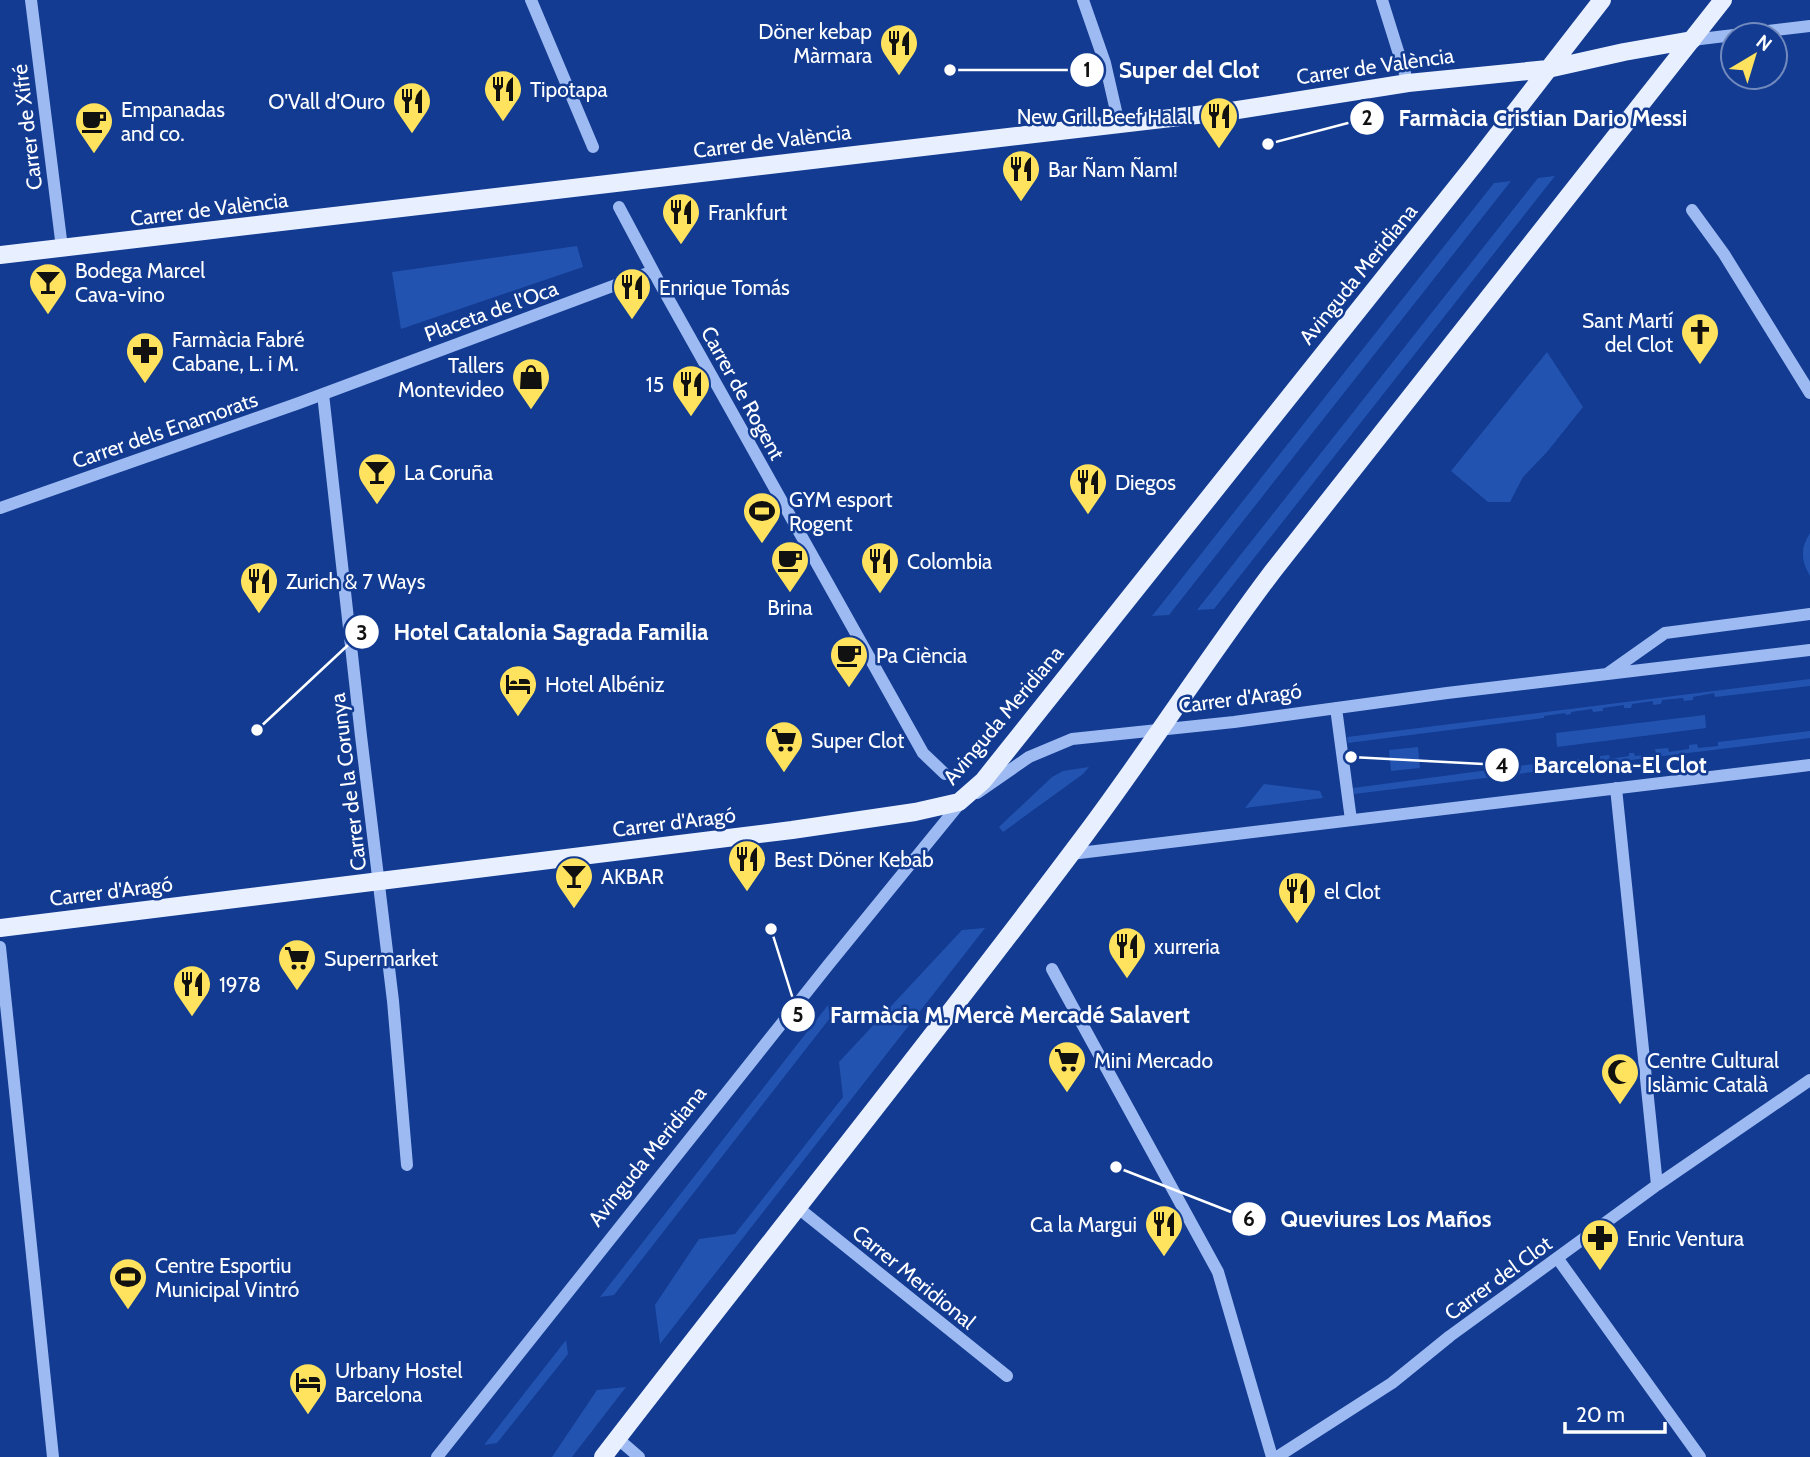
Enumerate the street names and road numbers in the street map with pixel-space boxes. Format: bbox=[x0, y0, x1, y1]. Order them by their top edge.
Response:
street label: Carrer de València bbox=[1295, 43, 1455, 89]
street label: Carrer de Xifré bbox=[7, 62, 47, 191]
street label: Carrer de València bbox=[692, 119, 852, 163]
street label: Carrer de València bbox=[129, 187, 289, 231]
street label: Avinguda Meridiana bbox=[1294, 199, 1422, 349]
street label: Placeta de l'Oca bbox=[421, 275, 561, 347]
street label: Carrer de Rogent bbox=[696, 322, 790, 464]
street label: Carrer dels Enamorats bbox=[69, 386, 261, 473]
street label: Avinguda Meridiana bbox=[938, 641, 1068, 789]
street label: Carrer d'Aragó bbox=[1177, 678, 1303, 718]
street label: Carrer de la Corunya bbox=[325, 692, 371, 872]
street label: Carrer d'Aragó bbox=[611, 802, 737, 842]
street label: Carrer d'Aragó bbox=[48, 871, 174, 911]
street label: Avinguda Meridiana bbox=[583, 1081, 711, 1231]
street label: Carrer Meridional bbox=[847, 1220, 981, 1334]
street label: Carrer del Clot bbox=[1439, 1231, 1557, 1325]

